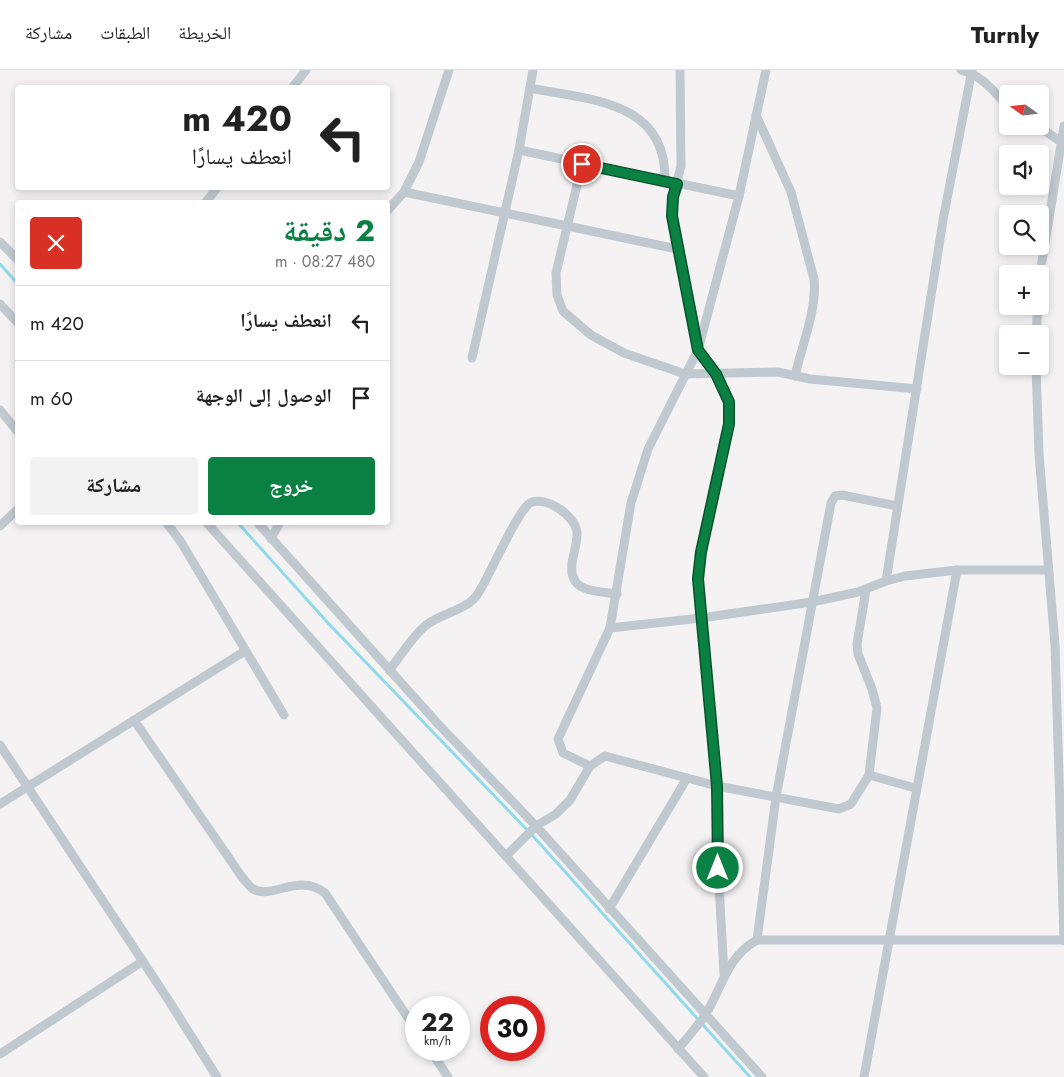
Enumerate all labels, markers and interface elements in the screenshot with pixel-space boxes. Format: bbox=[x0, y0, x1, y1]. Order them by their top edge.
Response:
text: Turnly bbox=[971, 17, 1039, 52]
text: مشاركة bbox=[25, 20, 72, 46]
text: الطبقات bbox=[100, 20, 150, 46]
text: الخريطة bbox=[178, 20, 231, 46]
north arrow bbox=[999, 85, 1049, 135]
map controls bbox=[999, 85, 1049, 375]
text: 420 m bbox=[182, 94, 292, 144]
icon: left bbox=[310, 105, 375, 170]
text: انعطف يسارًا bbox=[192, 140, 292, 172]
pin bbox=[561, 143, 603, 185]
button: sound bbox=[999, 145, 1049, 195]
icon: arrive bbox=[568, 150, 596, 178]
button: search bbox=[999, 205, 1049, 255]
text: 2 دقيقة bbox=[283, 209, 375, 252]
button: close bbox=[30, 217, 82, 269]
text: 480 m · 08:27 bbox=[275, 250, 375, 273]
button: + bbox=[999, 265, 1049, 315]
text: انعطف يسارًا bbox=[240, 307, 332, 334]
icon: left bbox=[347, 309, 375, 337]
text: 420 m bbox=[30, 310, 84, 337]
button: − bbox=[999, 325, 1049, 375]
text: الوصول إلى الوجهة bbox=[196, 382, 332, 409]
icon: arrive bbox=[347, 384, 375, 412]
text: 60 m bbox=[30, 385, 73, 412]
button: مشاركة bbox=[30, 457, 198, 515]
button: خروج bbox=[208, 457, 375, 515]
position arrow bbox=[691, 841, 743, 893]
speed limit sign: 30 bbox=[480, 996, 545, 1061]
text: 22 bbox=[421, 1004, 454, 1040]
text: km/h bbox=[424, 1032, 451, 1050]

